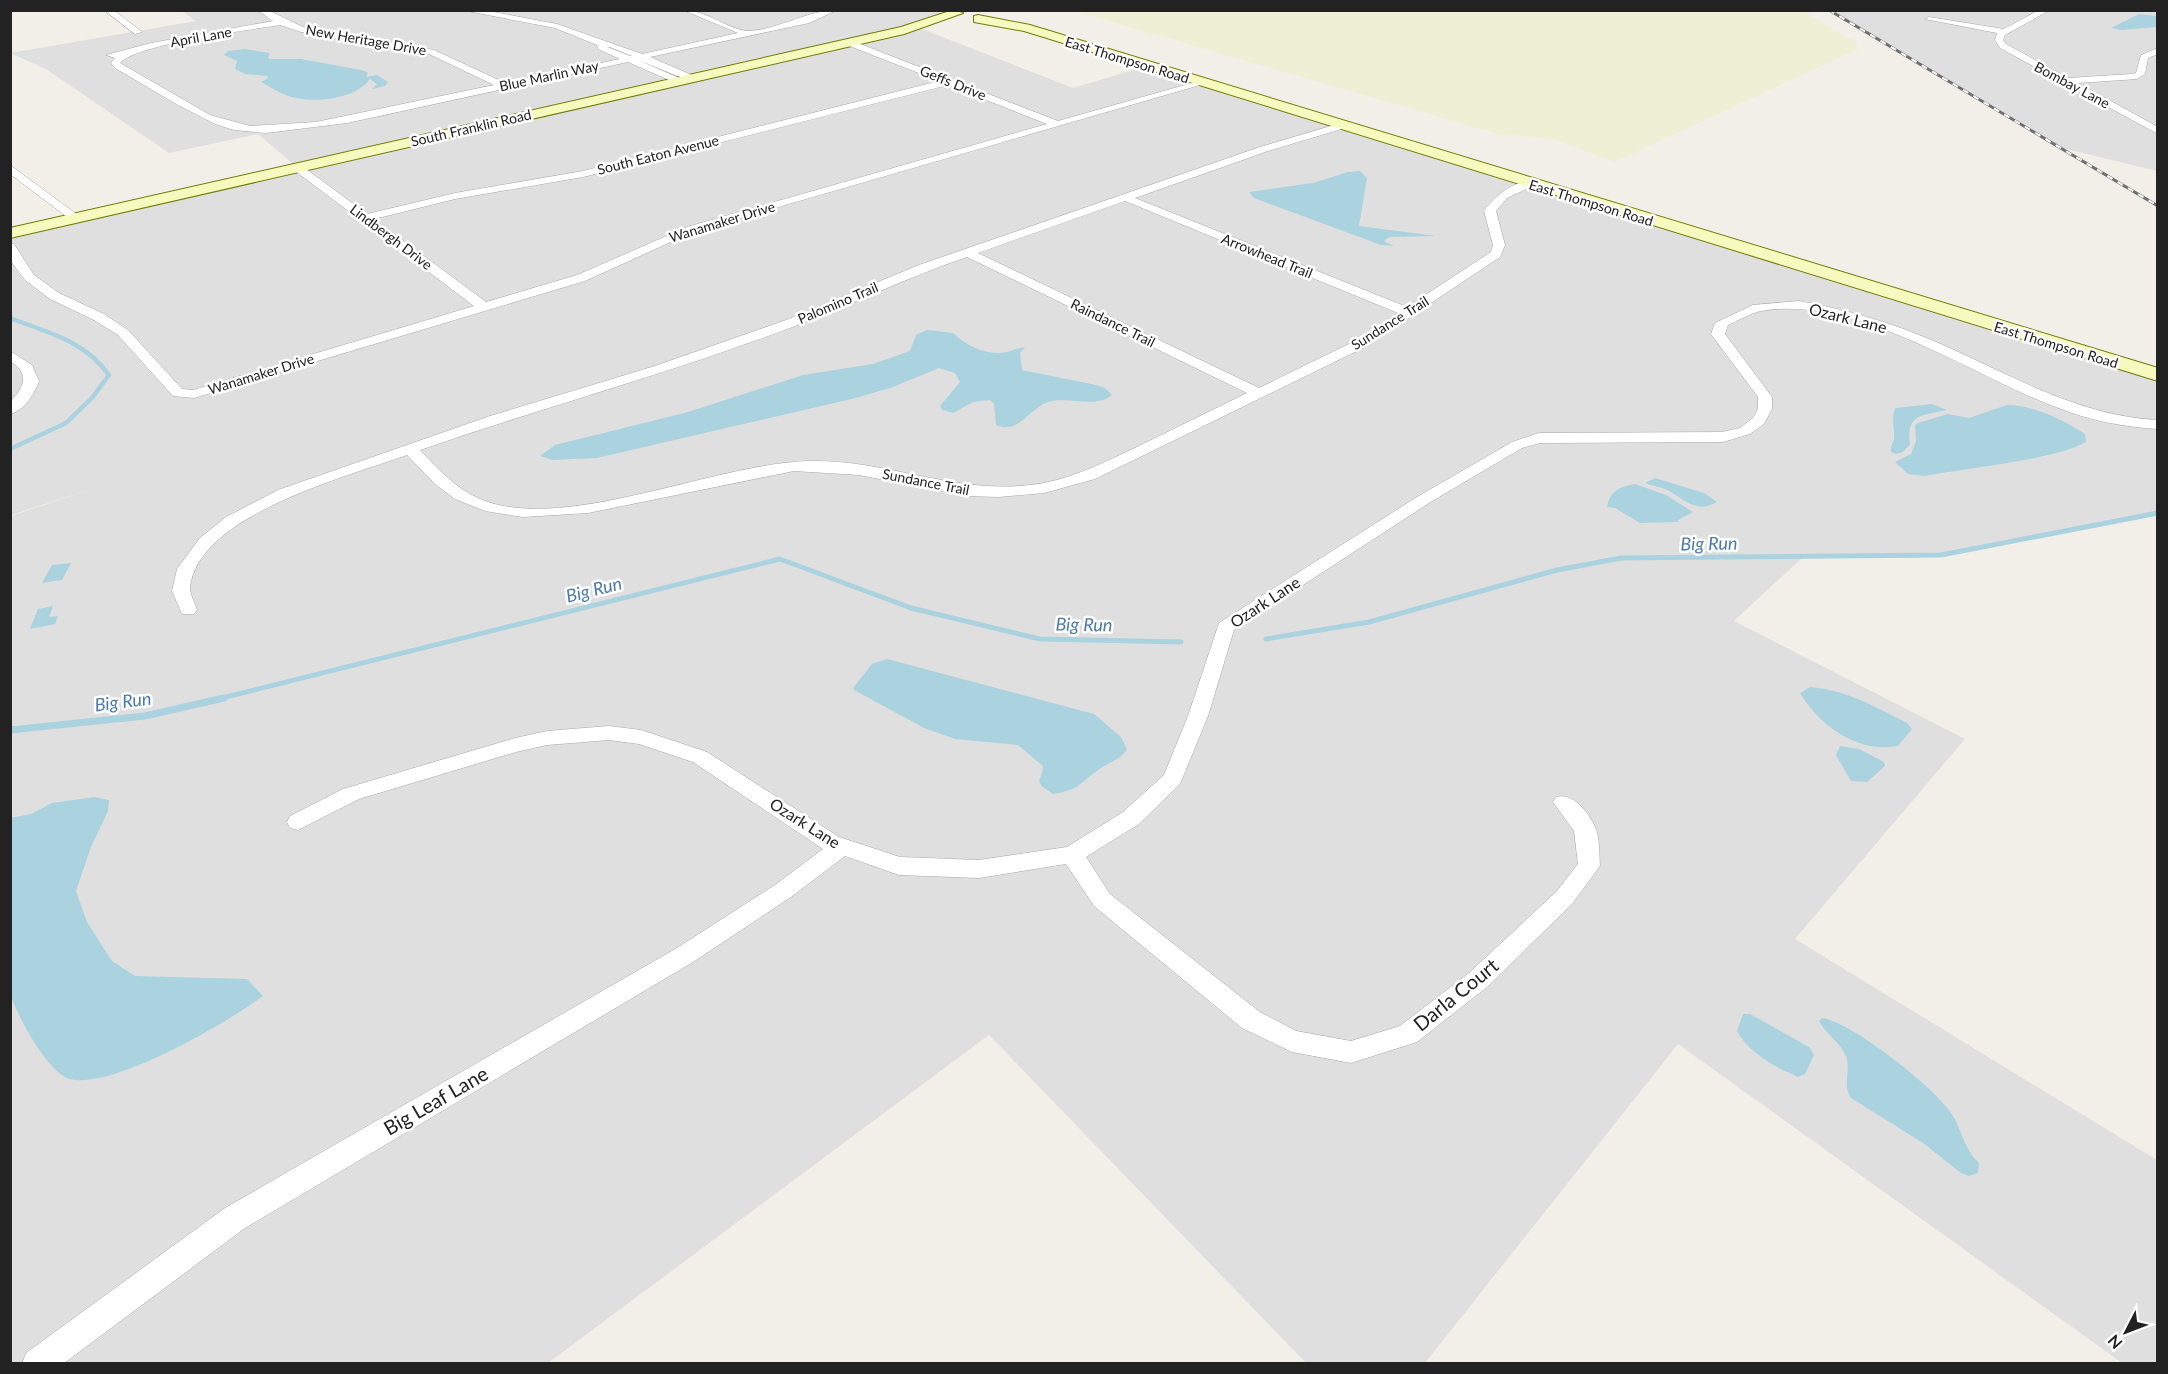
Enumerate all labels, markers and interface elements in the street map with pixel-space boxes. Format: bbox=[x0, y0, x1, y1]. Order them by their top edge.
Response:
street label: New Heritage Drive bbox=[305, 21, 428, 58]
street label: April Lane bbox=[169, 23, 233, 50]
street label: East Thompson Road bbox=[1063, 33, 1191, 86]
street label: Blue Marlin Way bbox=[498, 56, 601, 94]
street label: Bombay Lane bbox=[2032, 58, 2113, 112]
street label: Geffs Drive bbox=[918, 62, 989, 103]
street label: South Franklin Road bbox=[409, 105, 533, 150]
street label: South Eaton Avenue bbox=[595, 131, 720, 178]
street label: East Thompson Road bbox=[1527, 176, 1655, 229]
street label: Wanamaker Drive bbox=[667, 197, 777, 246]
street label: Lindbergh Drive bbox=[347, 200, 436, 273]
street label: Arrowhead Trail bbox=[1219, 230, 1315, 282]
street label: Palomino Trail bbox=[795, 278, 880, 327]
street label: Sundance Trail bbox=[1348, 292, 1432, 353]
street label: Raindance Trail bbox=[1068, 295, 1158, 350]
street label: Ozark Lane bbox=[1807, 299, 1889, 336]
street label: East Thompson Road bbox=[1992, 318, 2120, 371]
street label: Wanamaker Drive bbox=[206, 349, 316, 398]
street label: Sundance Trail bbox=[881, 465, 971, 498]
water label: Big Run bbox=[1680, 532, 1738, 554]
water label: Big Run bbox=[563, 571, 624, 607]
street label: Ozark Lane bbox=[1226, 572, 1303, 631]
water label: Big Run bbox=[1055, 613, 1113, 635]
water label: Big Run bbox=[93, 687, 152, 715]
street label: Ozark Lane bbox=[767, 793, 844, 852]
street label: Darla Court bbox=[1408, 953, 1503, 1036]
street label: Big Leaf Lane bbox=[379, 1061, 492, 1140]
north arrow bbox=[2096, 1302, 2156, 1362]
text: N bbox=[2103, 1331, 2126, 1353]

